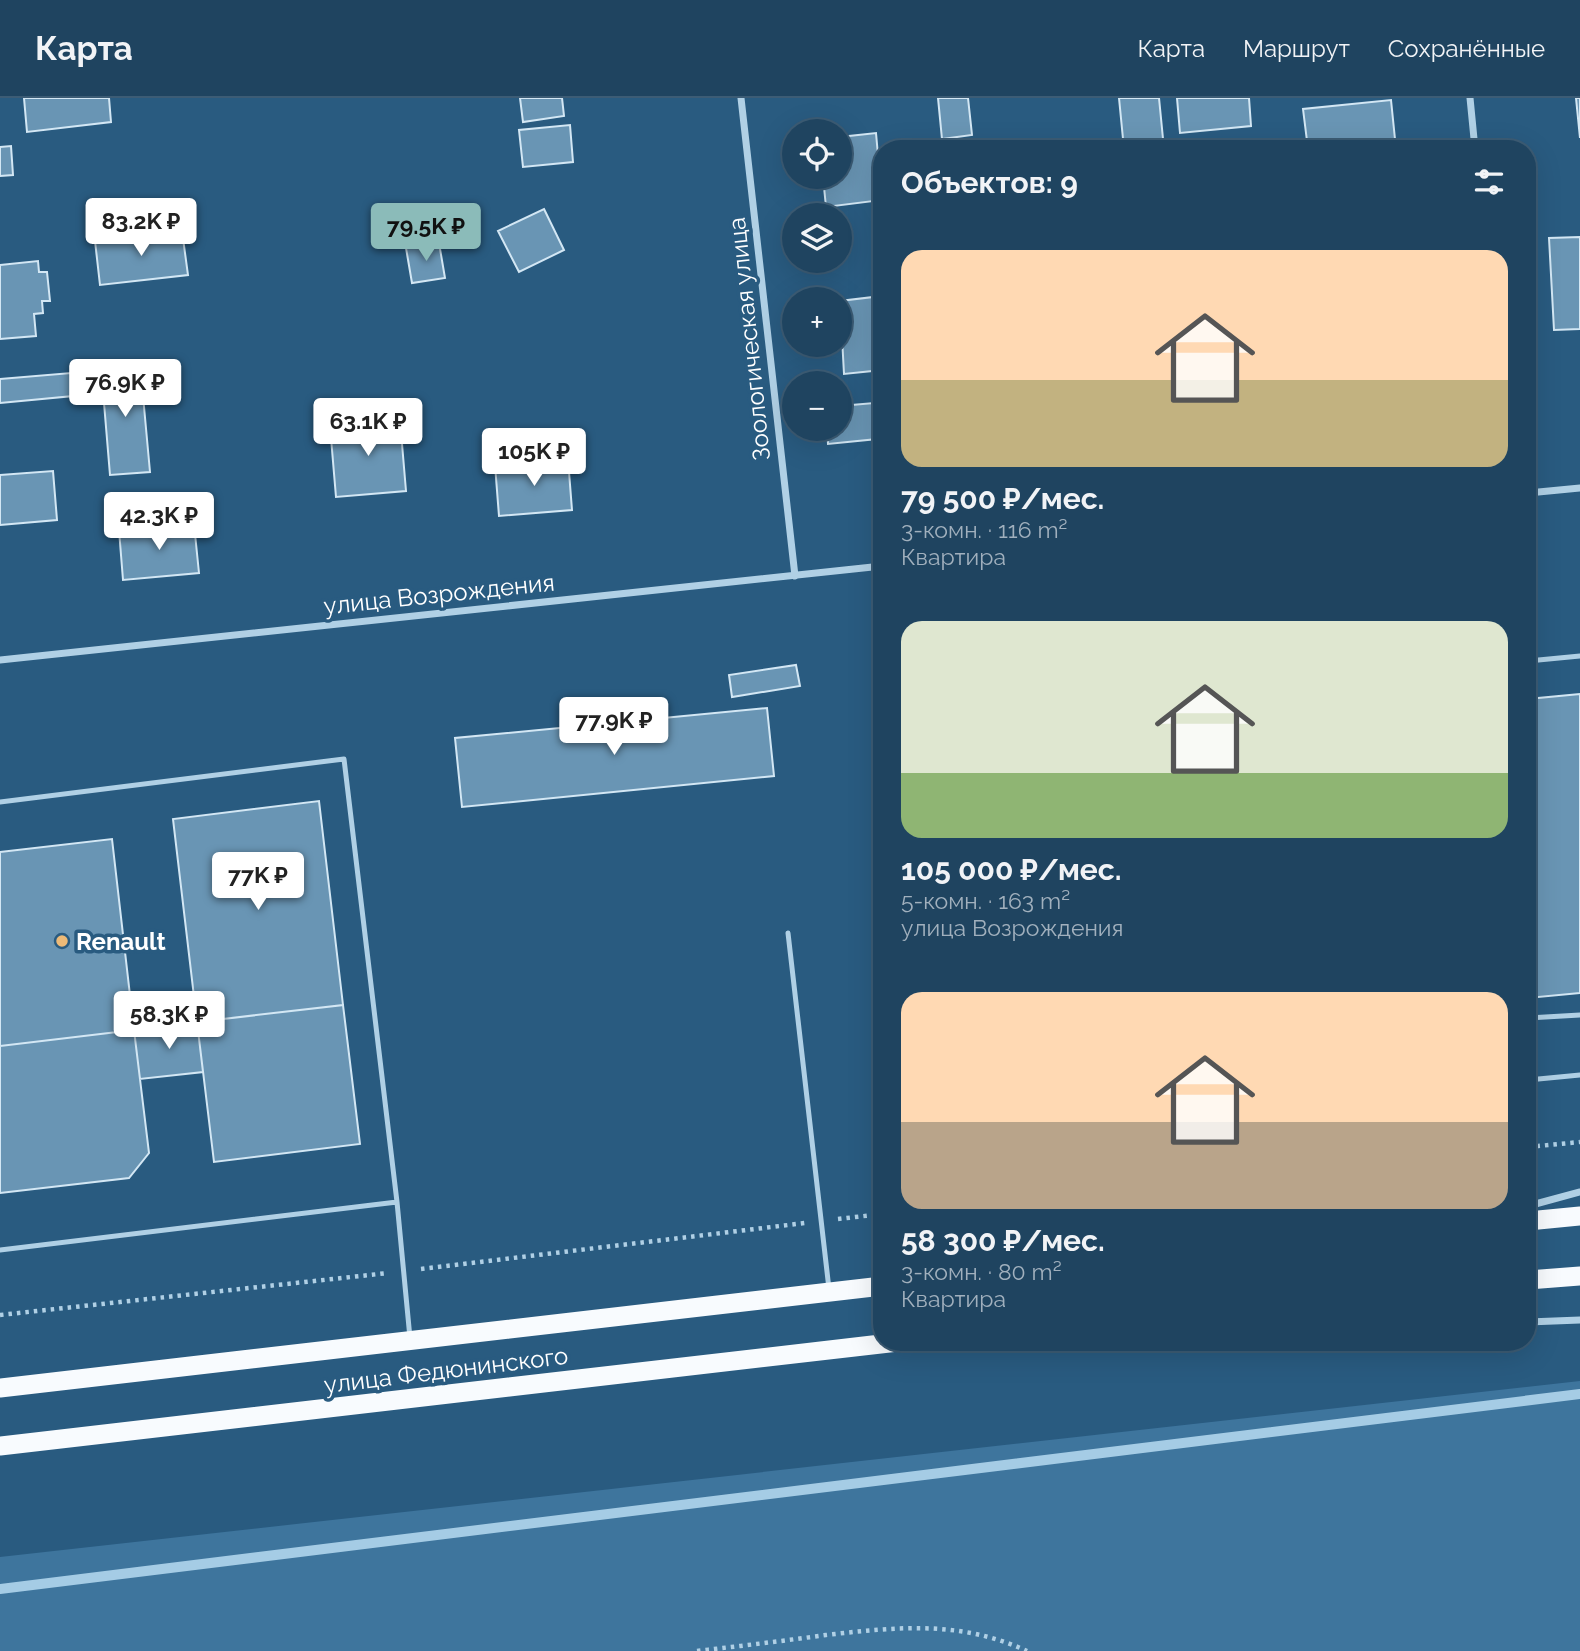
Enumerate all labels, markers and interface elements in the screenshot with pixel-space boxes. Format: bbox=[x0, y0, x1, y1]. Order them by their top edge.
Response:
text: Карта bbox=[35, 29, 133, 68]
text: Карта bbox=[1137, 34, 1205, 63]
text: Маршрут bbox=[1243, 34, 1350, 63]
text: Сохранённые bbox=[1388, 34, 1545, 63]
map controls bbox=[782, 119, 852, 441]
button: locate bbox=[782, 119, 852, 189]
icon: filters bbox=[1470, 163, 1508, 201]
text: Объектов: 9 bbox=[901, 165, 1078, 200]
pin: 83.2K ₽ bbox=[76, 198, 206, 258]
button: layers bbox=[782, 203, 852, 273]
pin: 79.5K ₽ bbox=[361, 204, 491, 263]
text: 83.2K ₽ bbox=[102, 207, 180, 234]
text: 79.5K ₽ bbox=[387, 212, 465, 239]
street label: Зоологическая улица bbox=[722, 216, 776, 462]
button: + bbox=[782, 287, 852, 357]
icon: home bbox=[1142, 295, 1268, 421]
pin: 76.9K ₽ bbox=[60, 360, 190, 419]
text: 76.9K ₽ bbox=[85, 368, 165, 395]
button: − bbox=[782, 371, 852, 441]
pin: 63.1K ₽ bbox=[303, 398, 433, 458]
text: 63.1K ₽ bbox=[329, 407, 407, 434]
pin: 105K ₽ bbox=[477, 428, 591, 488]
text: 105K ₽ bbox=[498, 437, 570, 464]
text: 79 500 ₽/мес. bbox=[901, 481, 1104, 516]
pin: 42.3K ₽ bbox=[94, 492, 224, 552]
text: 42.3K ₽ bbox=[120, 501, 198, 528]
text: 3-комн. · 116 m² bbox=[901, 516, 1067, 543]
text: Квартира bbox=[901, 543, 1006, 570]
street label: улица Возрождения bbox=[322, 567, 556, 621]
icon: home bbox=[1142, 666, 1268, 792]
pin: 77.9K ₽ bbox=[549, 698, 679, 757]
text: 77.9K ₽ bbox=[575, 706, 653, 733]
pin: 77K ₽ bbox=[209, 852, 307, 912]
text: 105 000 ₽/мес. bbox=[901, 852, 1121, 887]
text: 77K ₽ bbox=[228, 861, 288, 888]
text: 5-комн. · 163 m² bbox=[901, 887, 1070, 914]
text: улица Возрождения bbox=[901, 914, 1123, 941]
place label: Renault bbox=[76, 927, 166, 956]
marker: Renault bbox=[54, 933, 70, 949]
pin: 58.3K ₽ bbox=[104, 992, 234, 1051]
text: 58.3K ₽ bbox=[130, 1000, 208, 1027]
icon: home bbox=[1142, 1037, 1268, 1163]
text: 58 300 ₽/мес. bbox=[901, 1223, 1105, 1258]
text: 3-комн. · 80 m² bbox=[901, 1258, 1062, 1285]
text: Квартира bbox=[901, 1285, 1006, 1312]
street label: улица Федюнинского bbox=[322, 1341, 570, 1399]

